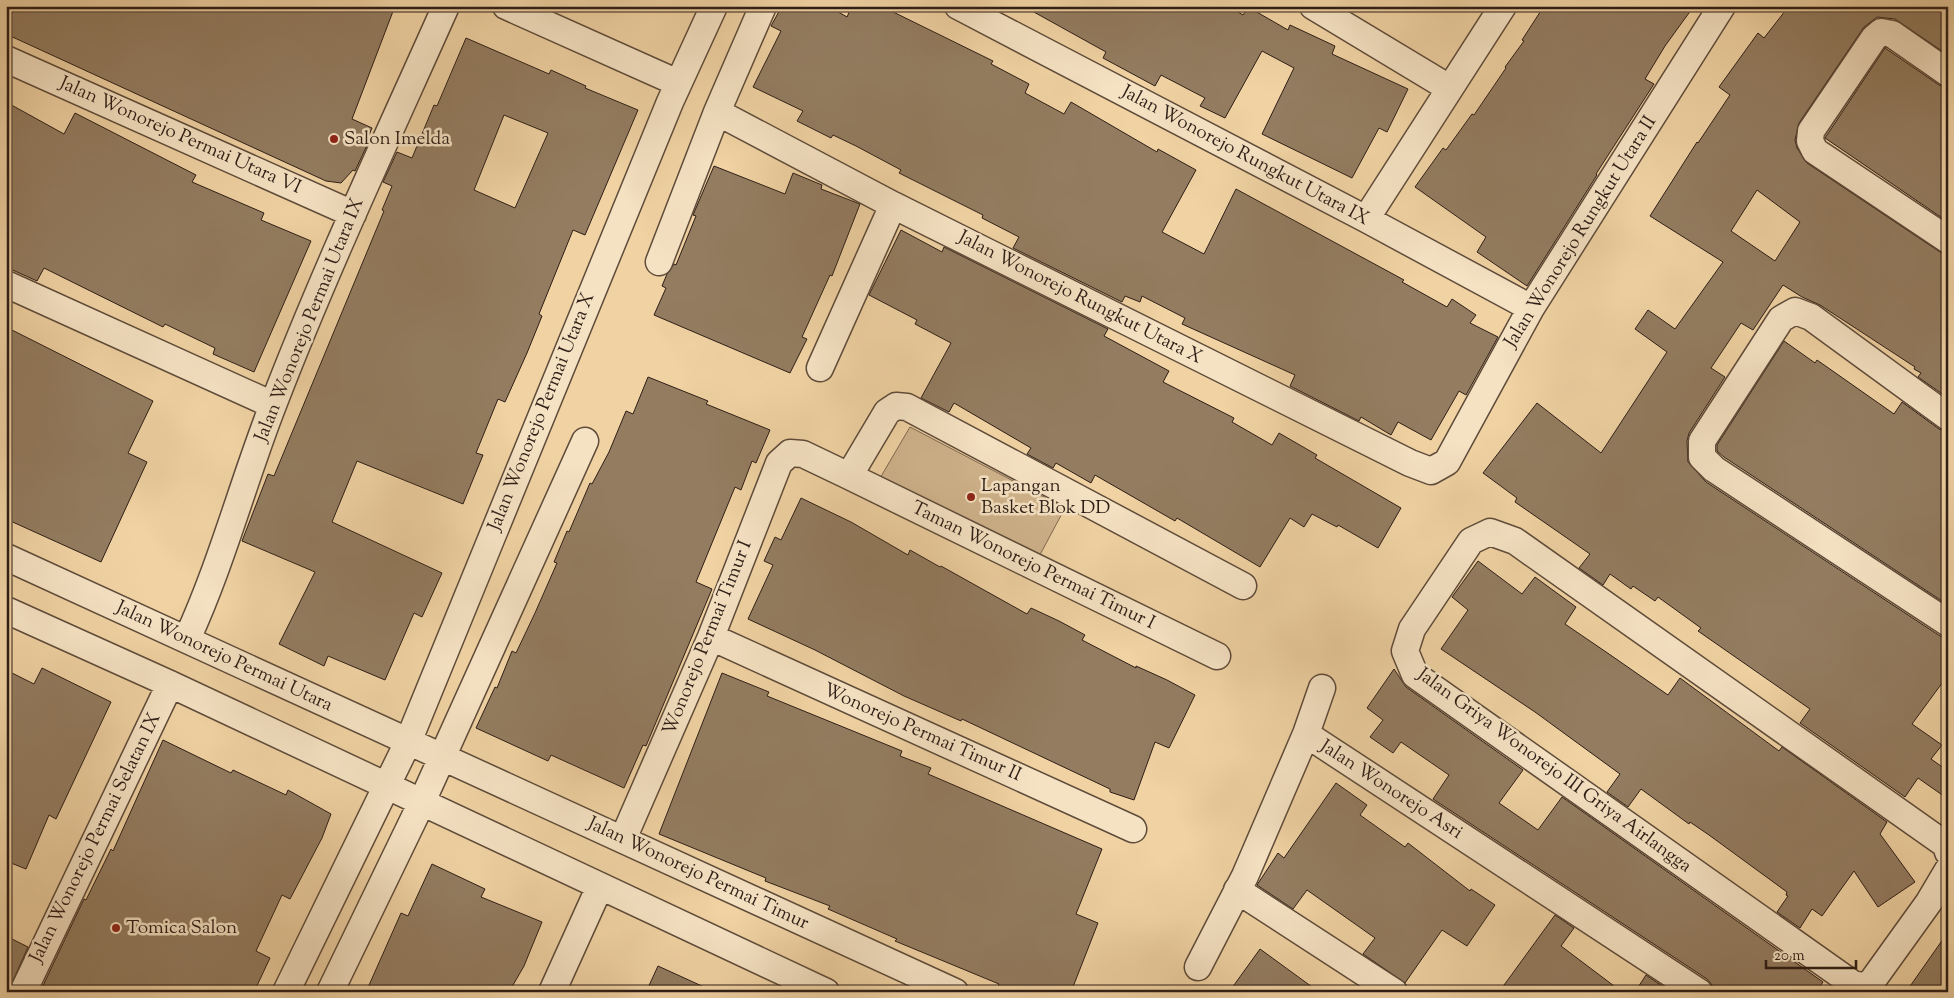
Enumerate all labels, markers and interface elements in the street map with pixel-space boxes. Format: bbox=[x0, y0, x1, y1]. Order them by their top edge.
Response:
street label: Jalan Wonorejo Permai Utara VI bbox=[54, 70, 305, 202]
street label: Jalan Wonorejo Rungkut Utara IX bbox=[1115, 79, 1374, 233]
street label: Jalan Wonorejo Rungkut Utara II bbox=[1498, 111, 1664, 354]
place label: Salon Imelda bbox=[344, 126, 450, 153]
marker: Salon Imelda bbox=[328, 133, 340, 145]
street label: Jalan Wonorejo Permai Utara IX bbox=[248, 194, 371, 447]
street label: Jalan Wonorejo Rungkut Utara X bbox=[952, 224, 1207, 371]
street label: Jalan Wonorejo Permai Utara X bbox=[481, 289, 602, 536]
place label: Lapangan Basket Blok DD bbox=[981, 473, 1110, 522]
marker: Lapangan Basket Blok DD bbox=[965, 491, 977, 503]
street label: Taman Wonorejo Permai Timur I bbox=[906, 495, 1160, 637]
street label: Wonorejo Permai Timur I bbox=[656, 536, 760, 740]
street label: Jalan Wonorejo Permai Utara bbox=[110, 594, 337, 719]
street label: Jalan Griya Wonorejo III Griya Airlangga bbox=[1410, 661, 1697, 880]
street label: Wonorejo Permai Timur II bbox=[819, 677, 1025, 789]
street label: Jalan Wonorejo Permai Selatan IX bbox=[23, 708, 168, 968]
street label: Jalan Wonorejo Asri bbox=[1313, 733, 1468, 846]
street label: Jalan Wonorejo Permai Timur bbox=[582, 810, 813, 937]
place label: Tomica Salon bbox=[126, 915, 237, 942]
marker: Tomica Salon bbox=[110, 922, 122, 934]
scale bar bbox=[1766, 938, 1856, 970]
text: 20 m bbox=[1774, 946, 1805, 967]

